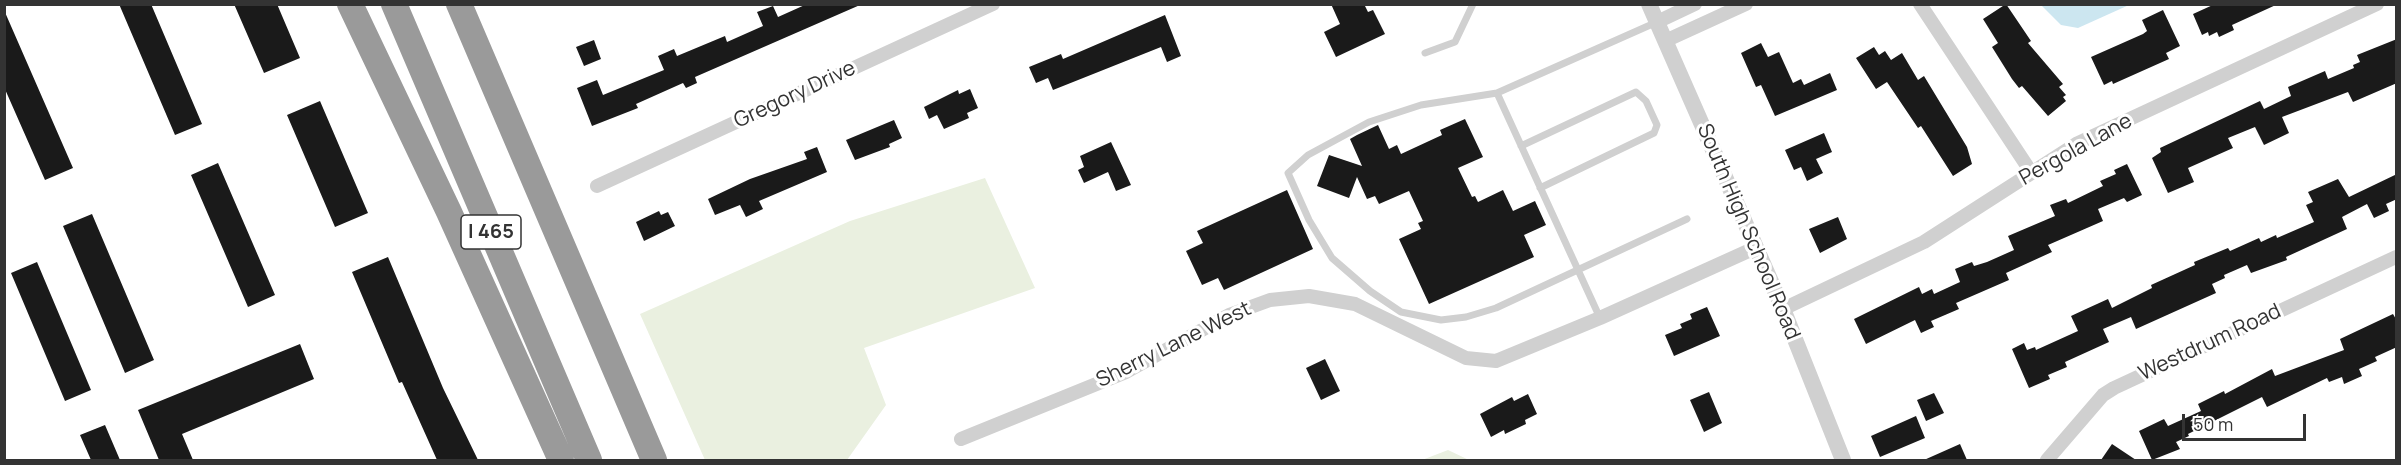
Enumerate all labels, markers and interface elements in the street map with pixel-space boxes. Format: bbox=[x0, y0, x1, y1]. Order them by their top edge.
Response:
street label: Gregory Drive bbox=[730, 56, 860, 134]
street label: Pergola Lane bbox=[2015, 109, 2137, 191]
street label: South High School Road bbox=[1691, 120, 1805, 344]
road number: I 465 bbox=[461, 215, 521, 249]
street label: Sherry Lane West bbox=[1092, 297, 1256, 393]
street label: Westdrum Road bbox=[2135, 299, 2285, 387]
scale bar bbox=[2185, 402, 2310, 440]
text: 50 m bbox=[2193, 412, 2233, 436]

